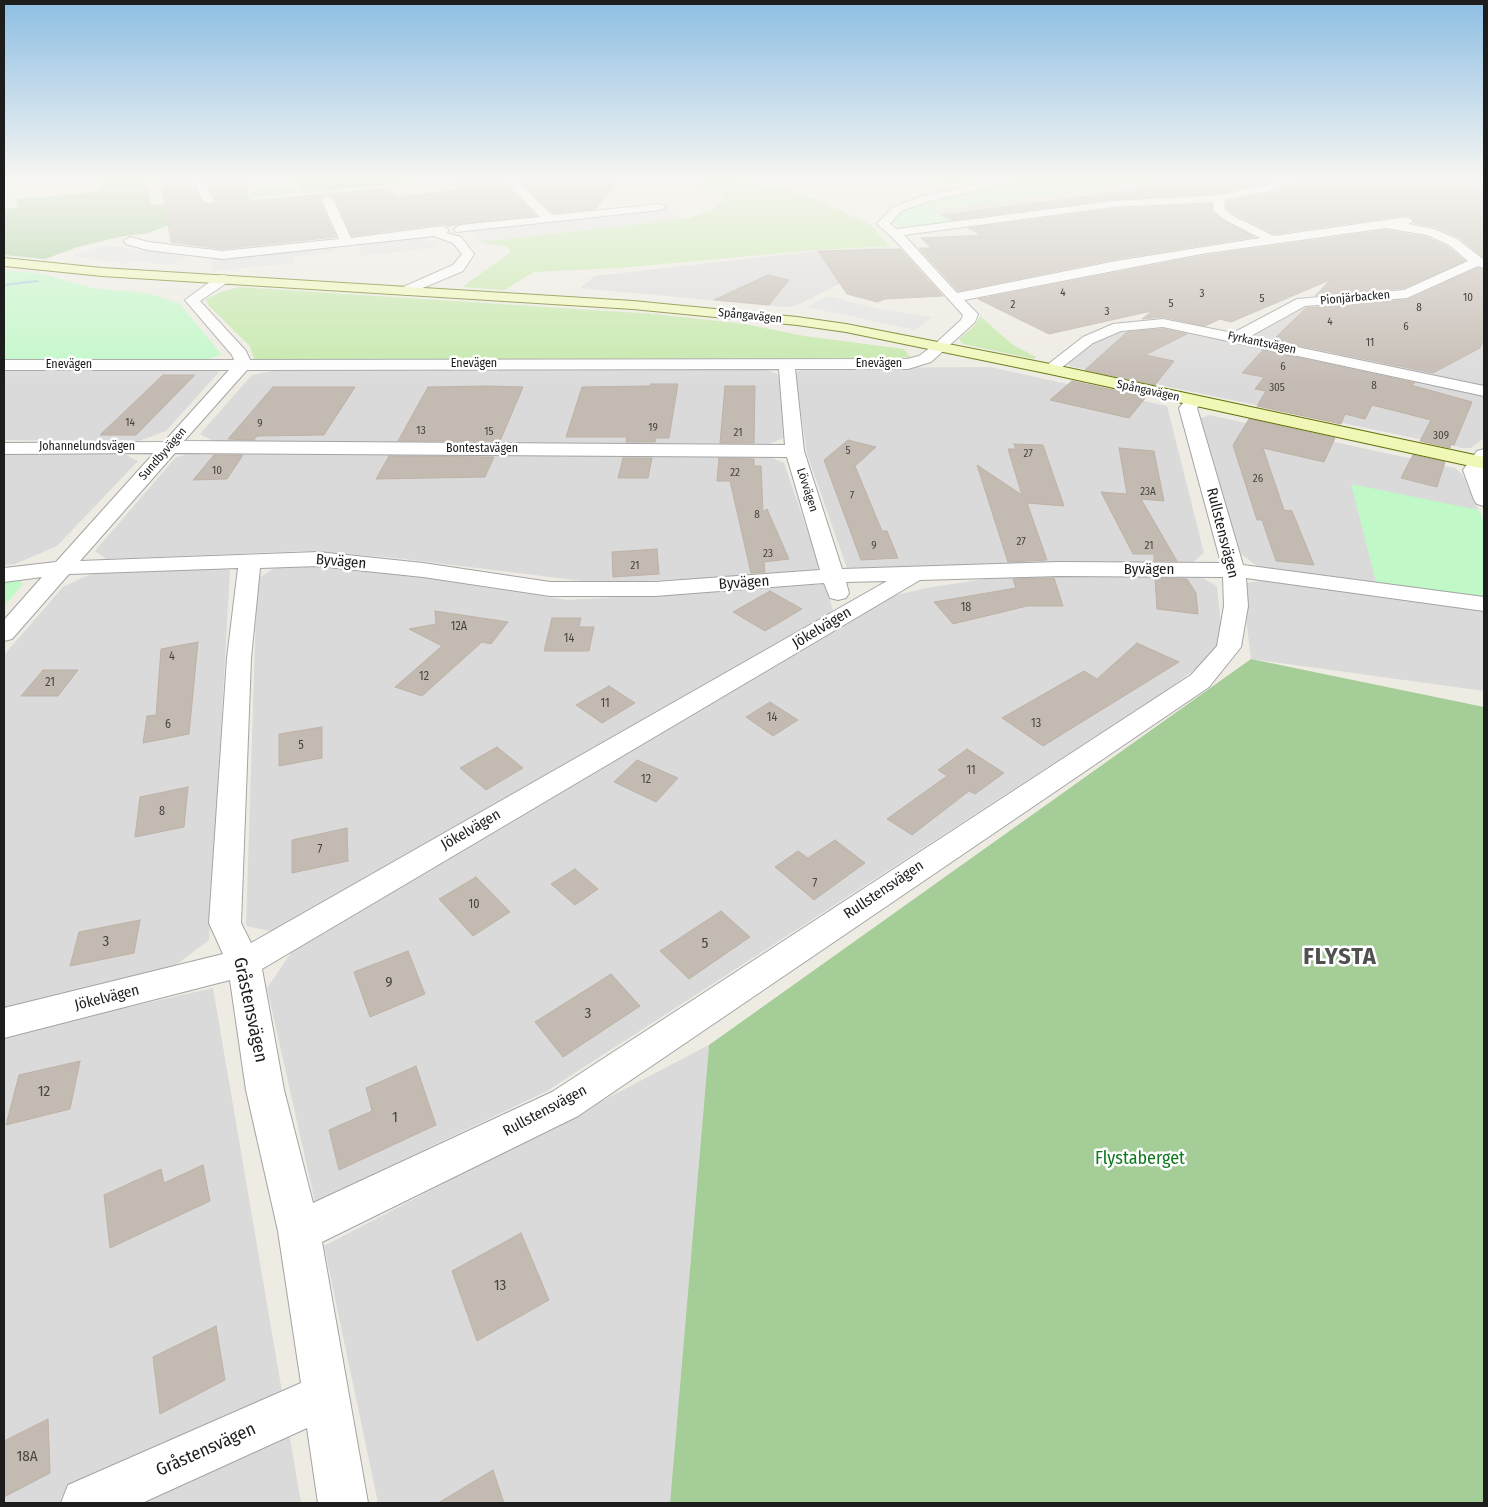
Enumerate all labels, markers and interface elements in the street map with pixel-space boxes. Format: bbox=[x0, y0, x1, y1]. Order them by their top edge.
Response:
house number: 4 bbox=[1060, 286, 1066, 300]
house number: 3 bbox=[1200, 287, 1204, 301]
street label: Pionjärbacken bbox=[1319, 288, 1391, 308]
house number: 10 bbox=[1463, 291, 1473, 305]
house number: 5 bbox=[1259, 292, 1265, 306]
house number: 5 bbox=[1168, 297, 1174, 311]
house number: 2 bbox=[1011, 298, 1015, 312]
house number: 8 bbox=[1416, 301, 1422, 315]
street label: Spångavägen bbox=[717, 305, 783, 327]
house number: 3 bbox=[1105, 305, 1109, 319]
house number: 4 bbox=[1327, 315, 1333, 329]
house number: 6 bbox=[1403, 320, 1409, 334]
street label: Fyrkantsvägen bbox=[1227, 329, 1297, 357]
house number: 11 bbox=[1366, 336, 1374, 350]
street label: Enevägen bbox=[451, 357, 497, 371]
street label: Enevägen bbox=[856, 357, 902, 371]
street label: Enevägen bbox=[46, 358, 92, 372]
house number: 6 bbox=[1280, 360, 1286, 374]
street label: Spångavägen bbox=[1115, 377, 1181, 405]
house number: 8 bbox=[1371, 379, 1377, 393]
house number: 305 bbox=[1269, 381, 1285, 395]
house number: 14 bbox=[125, 416, 135, 430]
house number: 9 bbox=[257, 417, 263, 431]
house number: 19 bbox=[648, 421, 658, 435]
house number: 13 bbox=[416, 424, 426, 438]
street label: Sundbyvägen bbox=[136, 425, 190, 483]
house number: 15 bbox=[484, 425, 494, 439]
house number: 21 bbox=[734, 426, 742, 440]
house number: 309 bbox=[1433, 429, 1449, 443]
street label: Johannelundsvägen bbox=[39, 440, 135, 454]
street label: Bontestavägen bbox=[446, 442, 518, 456]
house number: 5 bbox=[845, 444, 851, 458]
house number: 27 bbox=[1023, 447, 1033, 461]
house number: 10 bbox=[212, 464, 222, 478]
house number: 22 bbox=[730, 466, 740, 480]
street label: Lövvägen bbox=[793, 466, 821, 514]
house number: 26 bbox=[1253, 472, 1263, 486]
house number: 23A bbox=[1140, 485, 1156, 499]
street label: Rullstensvägen bbox=[1202, 486, 1242, 580]
house number: 7 bbox=[850, 489, 854, 503]
house number: 8 bbox=[754, 508, 760, 522]
house number: 27 bbox=[1016, 535, 1026, 549]
house number: 9 bbox=[871, 539, 877, 553]
house number: 21 bbox=[1145, 539, 1153, 553]
house number: 23 bbox=[763, 547, 773, 561]
street label: Byvägen bbox=[315, 551, 367, 573]
house number: 21 bbox=[631, 559, 639, 573]
street label: Byvägen bbox=[1124, 561, 1174, 579]
street label: Byvägen bbox=[718, 572, 770, 594]
house number: 18 bbox=[961, 601, 971, 615]
street label: Jökelvägen bbox=[789, 603, 855, 653]
house number: 12A bbox=[451, 620, 467, 634]
house number: 14 bbox=[564, 632, 574, 646]
house number: 4 bbox=[169, 650, 175, 664]
house number: 12 bbox=[419, 670, 429, 684]
house number: 21 bbox=[45, 676, 55, 690]
house number: 11 bbox=[600, 697, 610, 711]
house number: 14 bbox=[767, 711, 777, 725]
house number: 13 bbox=[1031, 717, 1041, 731]
house number: 6 bbox=[165, 718, 171, 732]
house number: 5 bbox=[298, 739, 304, 753]
house number: 11 bbox=[966, 764, 976, 778]
house number: 12 bbox=[641, 773, 651, 787]
house number: 8 bbox=[159, 805, 165, 819]
street label: Jökelvägen bbox=[438, 806, 504, 854]
house number: 7 bbox=[318, 843, 322, 857]
street label: Rullstensvägen bbox=[841, 857, 927, 923]
house number: 7 bbox=[813, 877, 817, 891]
house number: 10 bbox=[469, 898, 479, 912]
house number: 3 bbox=[103, 933, 109, 951]
house number: 5 bbox=[702, 935, 708, 953]
district label: FLYSTA bbox=[1302, 943, 1378, 971]
street label: Gråstensvägen bbox=[228, 956, 272, 1064]
house number: 9 bbox=[385, 974, 393, 992]
street label: Jökelvägen bbox=[73, 981, 141, 1015]
house number: 3 bbox=[585, 1005, 591, 1023]
street label: Rullstensvägen bbox=[500, 1081, 590, 1141]
house number: 12 bbox=[38, 1083, 50, 1101]
house number: 1 bbox=[392, 1109, 398, 1127]
park label: Flystaberget bbox=[1095, 1148, 1185, 1170]
house number: 13 bbox=[494, 1277, 506, 1295]
street label: Gråstensvägen bbox=[153, 1418, 259, 1482]
house number: 18A bbox=[16, 1448, 38, 1466]

